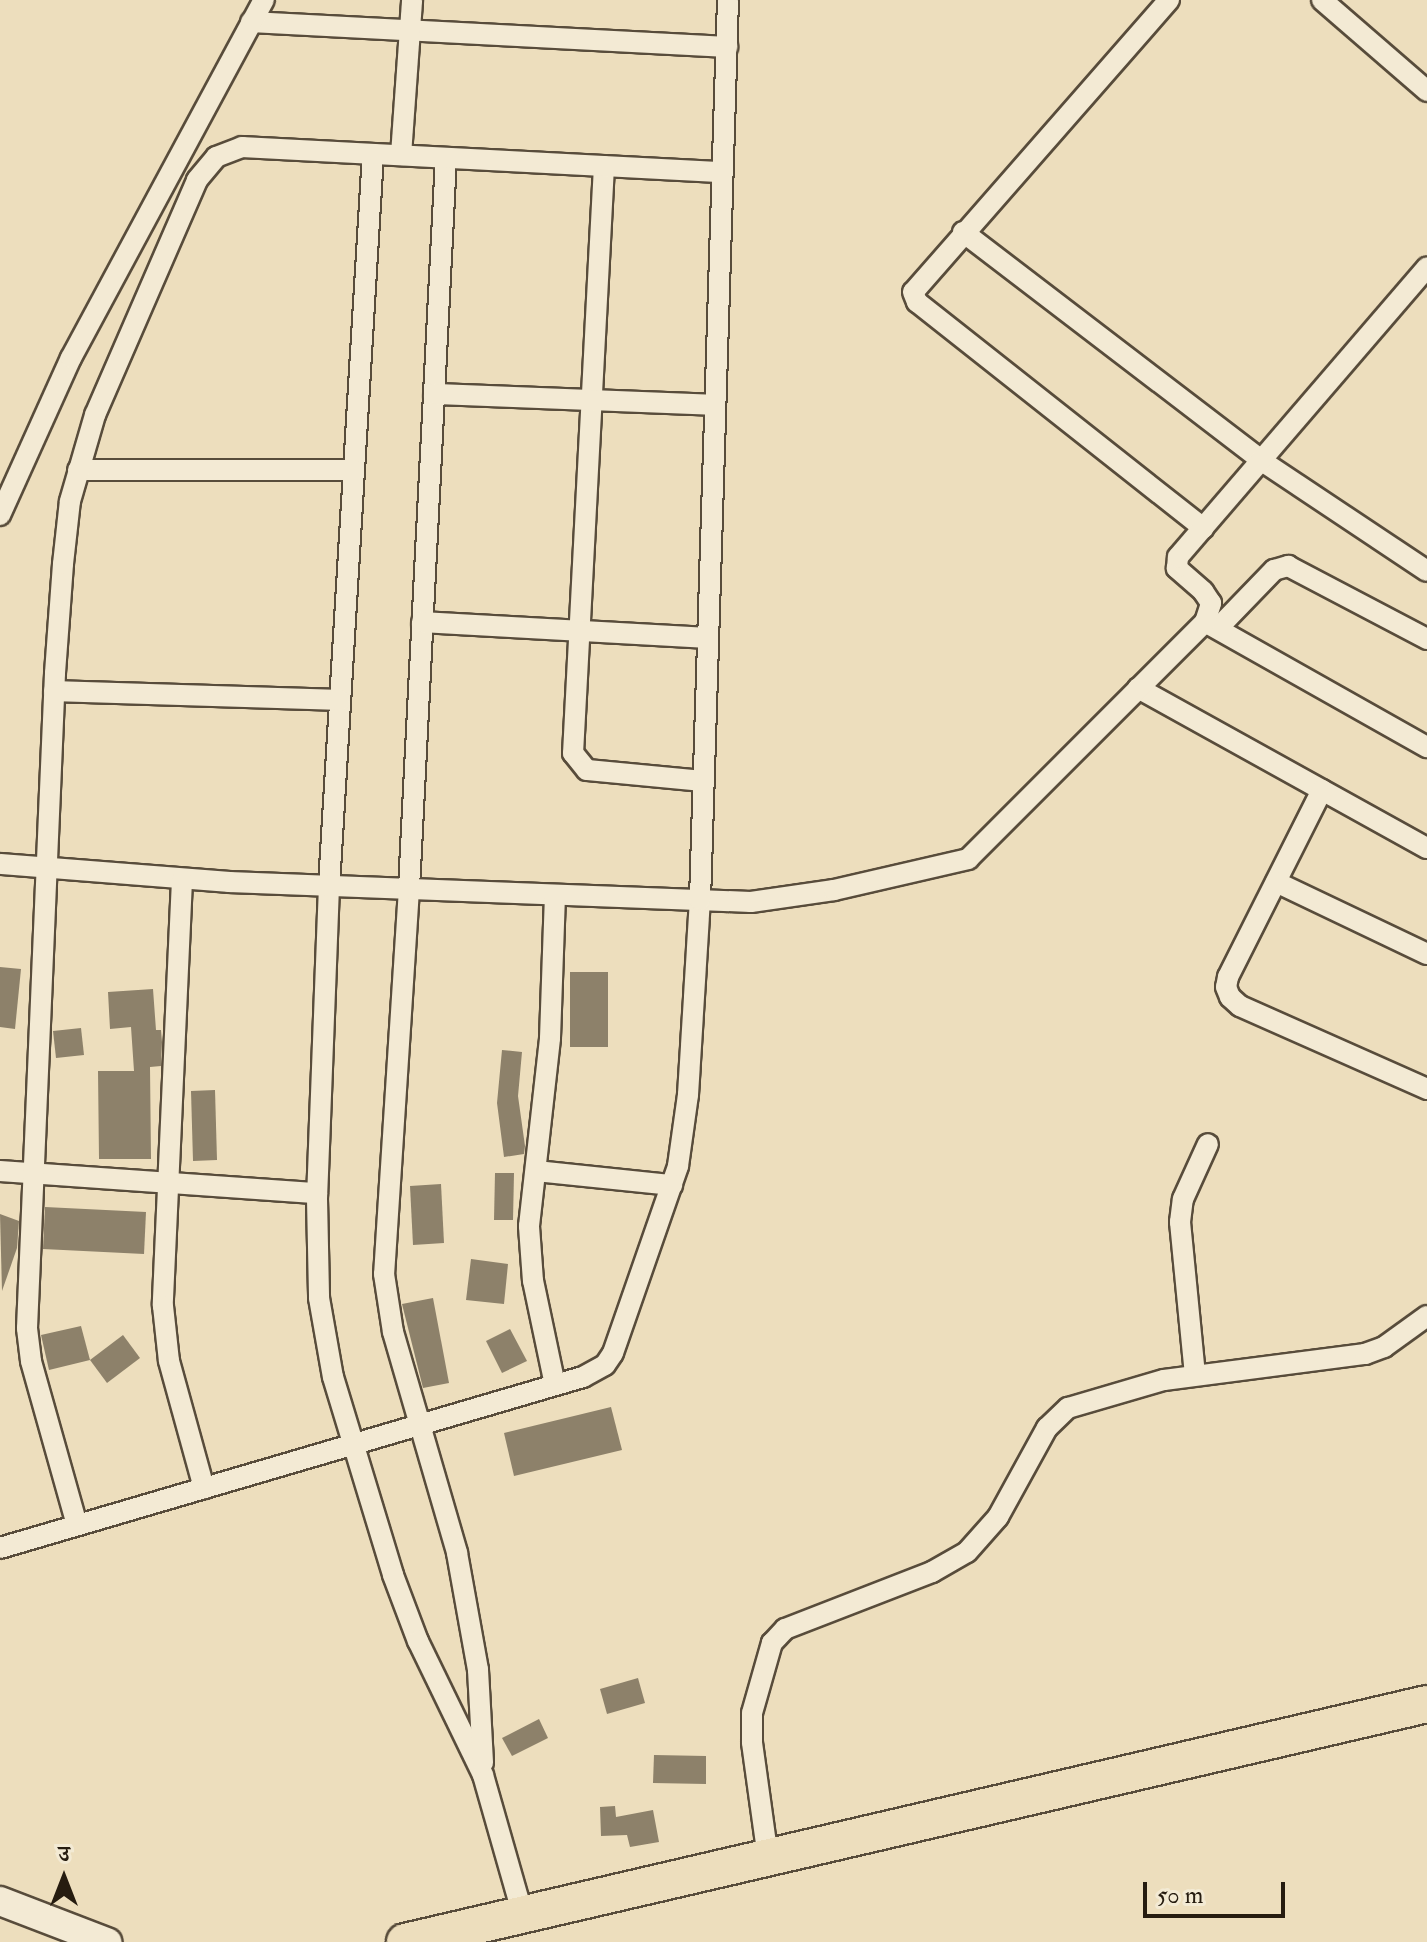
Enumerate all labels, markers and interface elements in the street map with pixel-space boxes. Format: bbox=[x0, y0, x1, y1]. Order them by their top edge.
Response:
north arrow bbox=[24, 1838, 104, 1918]
text: उ bbox=[58, 1840, 70, 1868]
scale bar bbox=[1147, 1866, 1289, 1916]
text: 50 m bbox=[1157, 1880, 1203, 1911]

